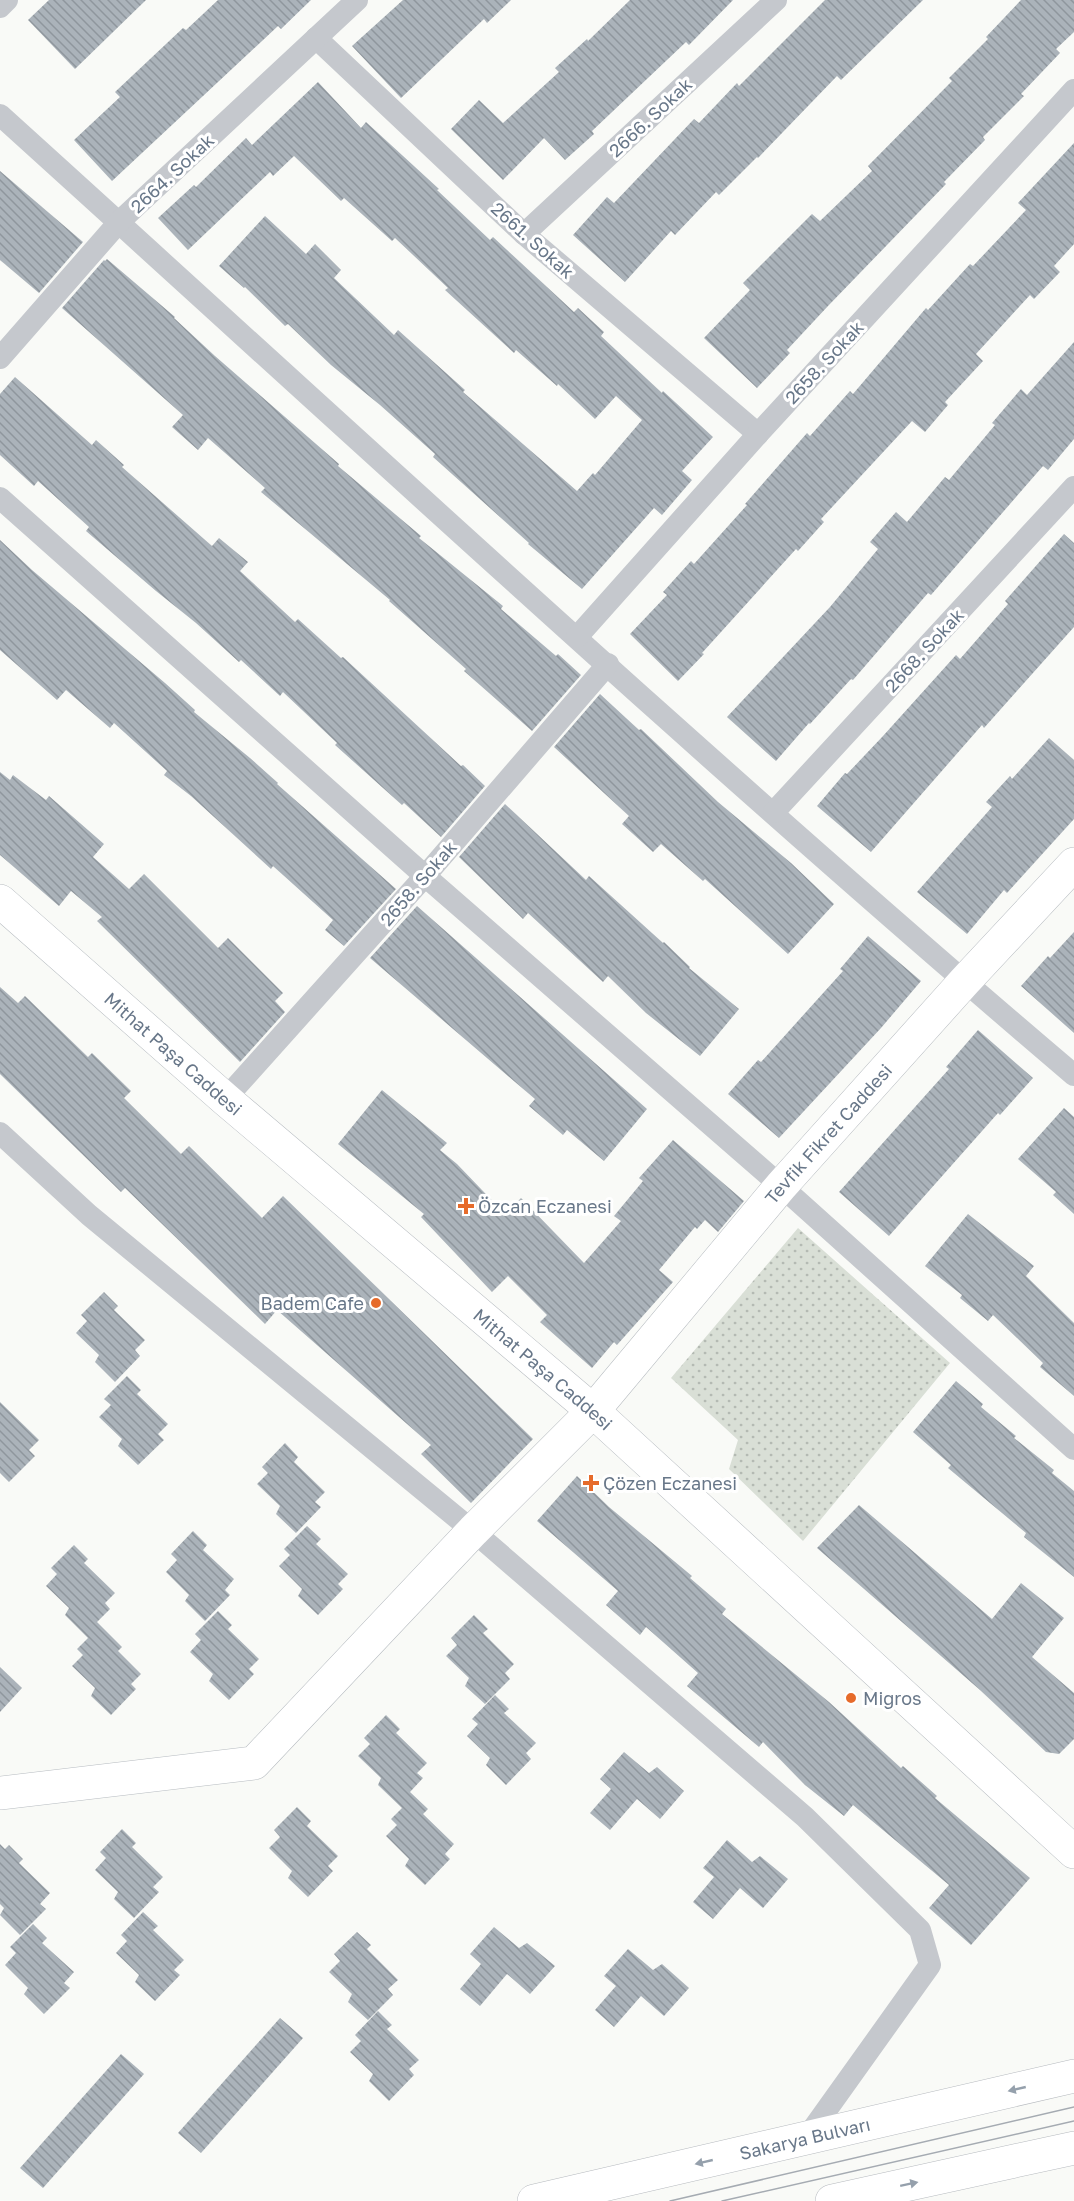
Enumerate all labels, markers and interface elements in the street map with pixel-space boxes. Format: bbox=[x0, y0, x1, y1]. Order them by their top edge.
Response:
street label: 2666. Sokak bbox=[604, 73, 696, 161]
street label: 2664. Sokak bbox=[126, 129, 218, 217]
street label: 2661. Sokak bbox=[487, 197, 579, 283]
street label: 2658. Sokak bbox=[780, 316, 868, 408]
street label: 2668. Sokak bbox=[880, 604, 968, 696]
street label: 2658. Sokak bbox=[375, 836, 461, 930]
street label: Mithat Paşa Caddesi bbox=[100, 987, 247, 1120]
street label: Tevfik Fikret Caddesi bbox=[760, 1059, 896, 1208]
place label: Özcan Eczanesi bbox=[478, 1195, 612, 1217]
marker: Özcan Eczanesi bbox=[459, 1199, 473, 1213]
place label: Badem Cafe bbox=[261, 1292, 364, 1314]
marker: Badem Cafe bbox=[369, 1296, 383, 1310]
street label: Mithat Paşa Caddesi bbox=[469, 1304, 617, 1434]
place label: Çözen Eczanesi bbox=[603, 1472, 737, 1494]
marker: Çözen Eczanesi bbox=[584, 1476, 598, 1490]
place label: Migros bbox=[863, 1687, 922, 1709]
marker: Migros bbox=[844, 1691, 858, 1705]
one-way arrow bbox=[1008, 2085, 1026, 2095]
street label: Sakarya Bulvarı bbox=[737, 2113, 872, 2164]
one-way arrow bbox=[695, 2158, 714, 2168]
one-way arrow bbox=[900, 2179, 919, 2188]

